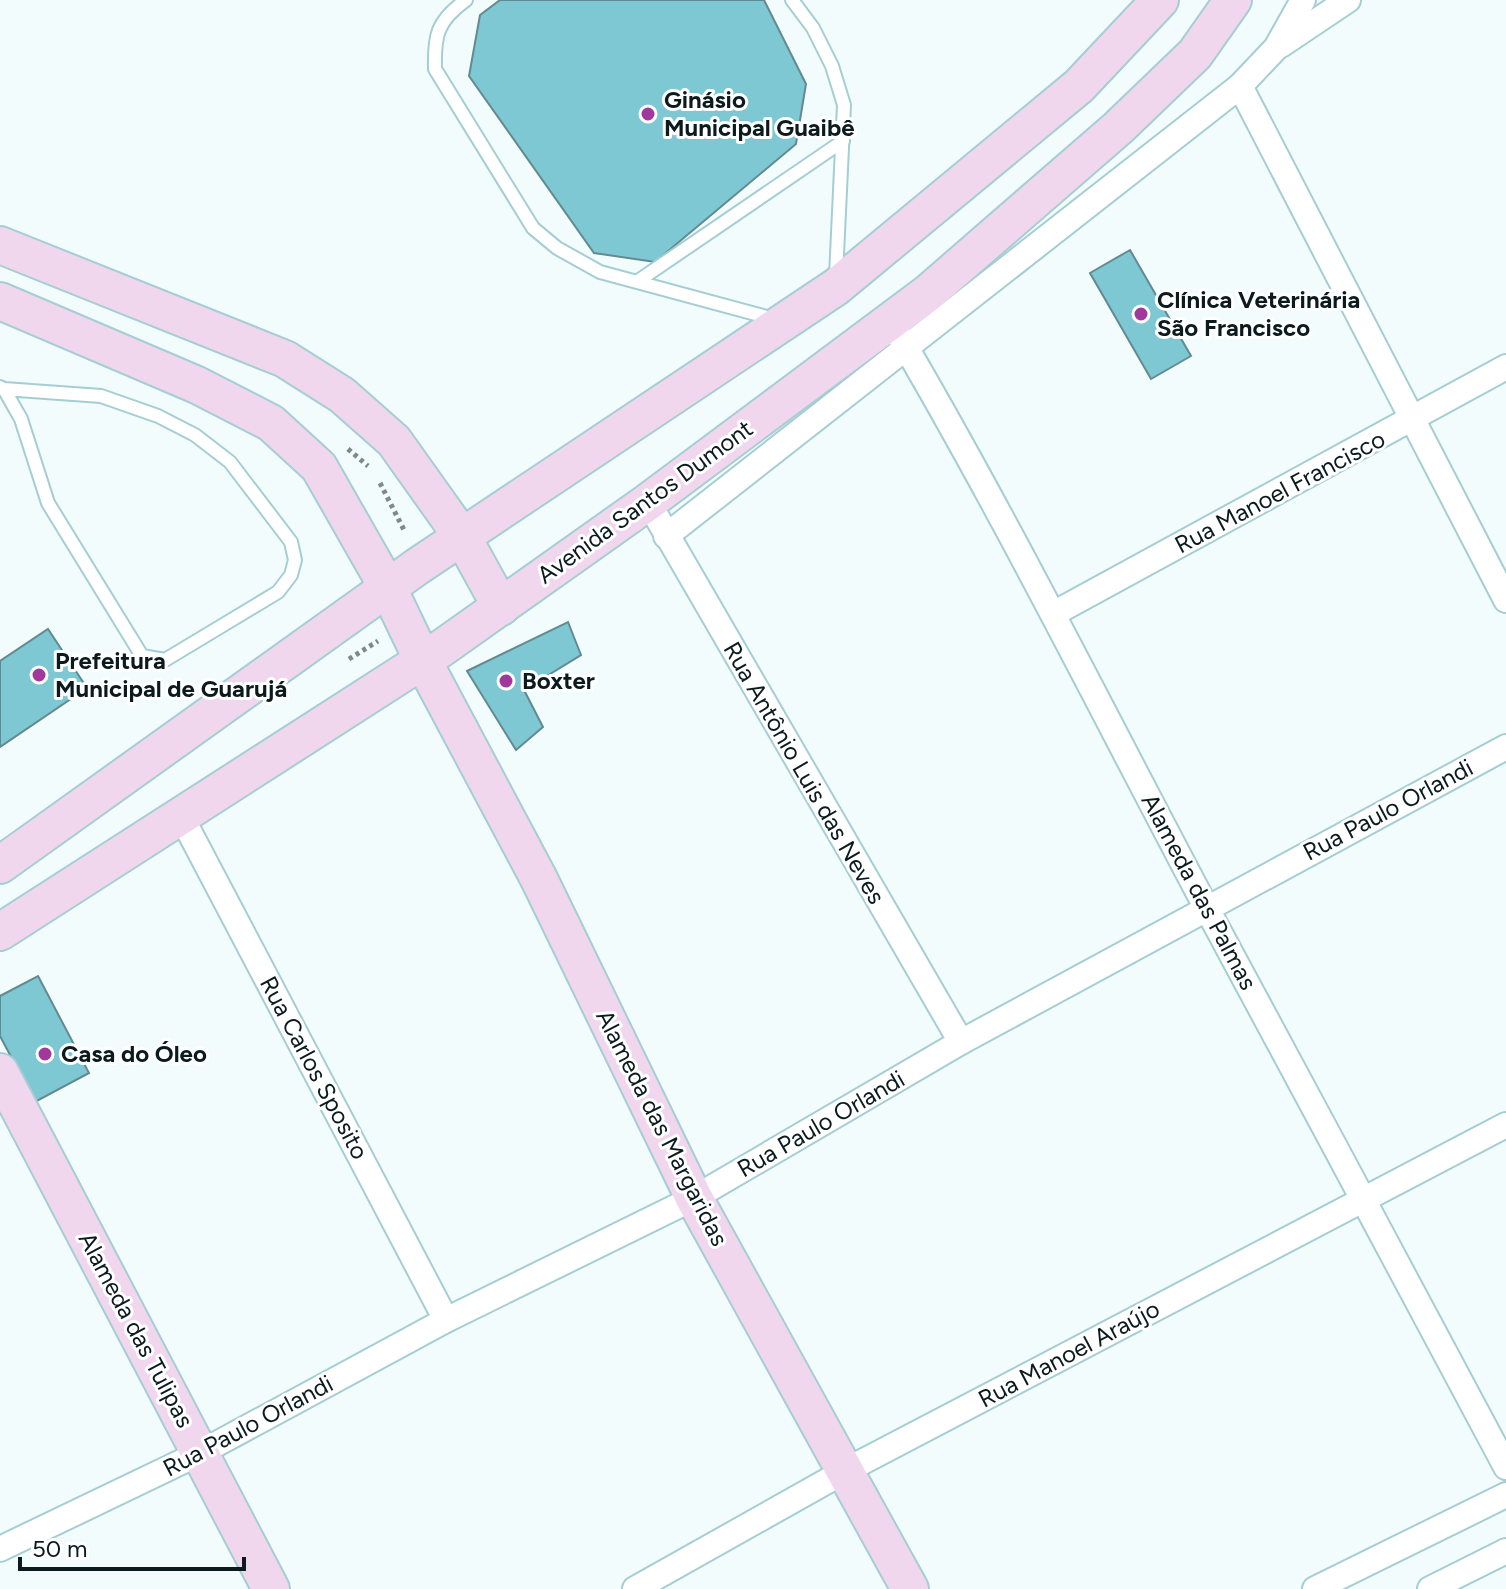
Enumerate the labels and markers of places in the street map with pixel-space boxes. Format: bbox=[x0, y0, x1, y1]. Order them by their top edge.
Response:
place label: Ginásio Municipal Guaibê bbox=[664, 85, 855, 142]
marker: Ginásio Municipal Guaibê bbox=[639, 105, 657, 123]
place label: Clínica Veterinária São Francisco bbox=[1157, 285, 1360, 342]
marker: Clínica Veterinária São Francisco bbox=[1132, 305, 1150, 323]
place label: Prefeitura Municipal de Guarujá bbox=[55, 646, 287, 703]
marker: Prefeitura Municipal de Guarujá bbox=[30, 666, 48, 684]
place label: Boxter bbox=[522, 666, 595, 695]
marker: Boxter bbox=[497, 672, 515, 690]
place label: Casa do Óleo bbox=[61, 1039, 207, 1068]
marker: Casa do Óleo bbox=[36, 1045, 54, 1063]

